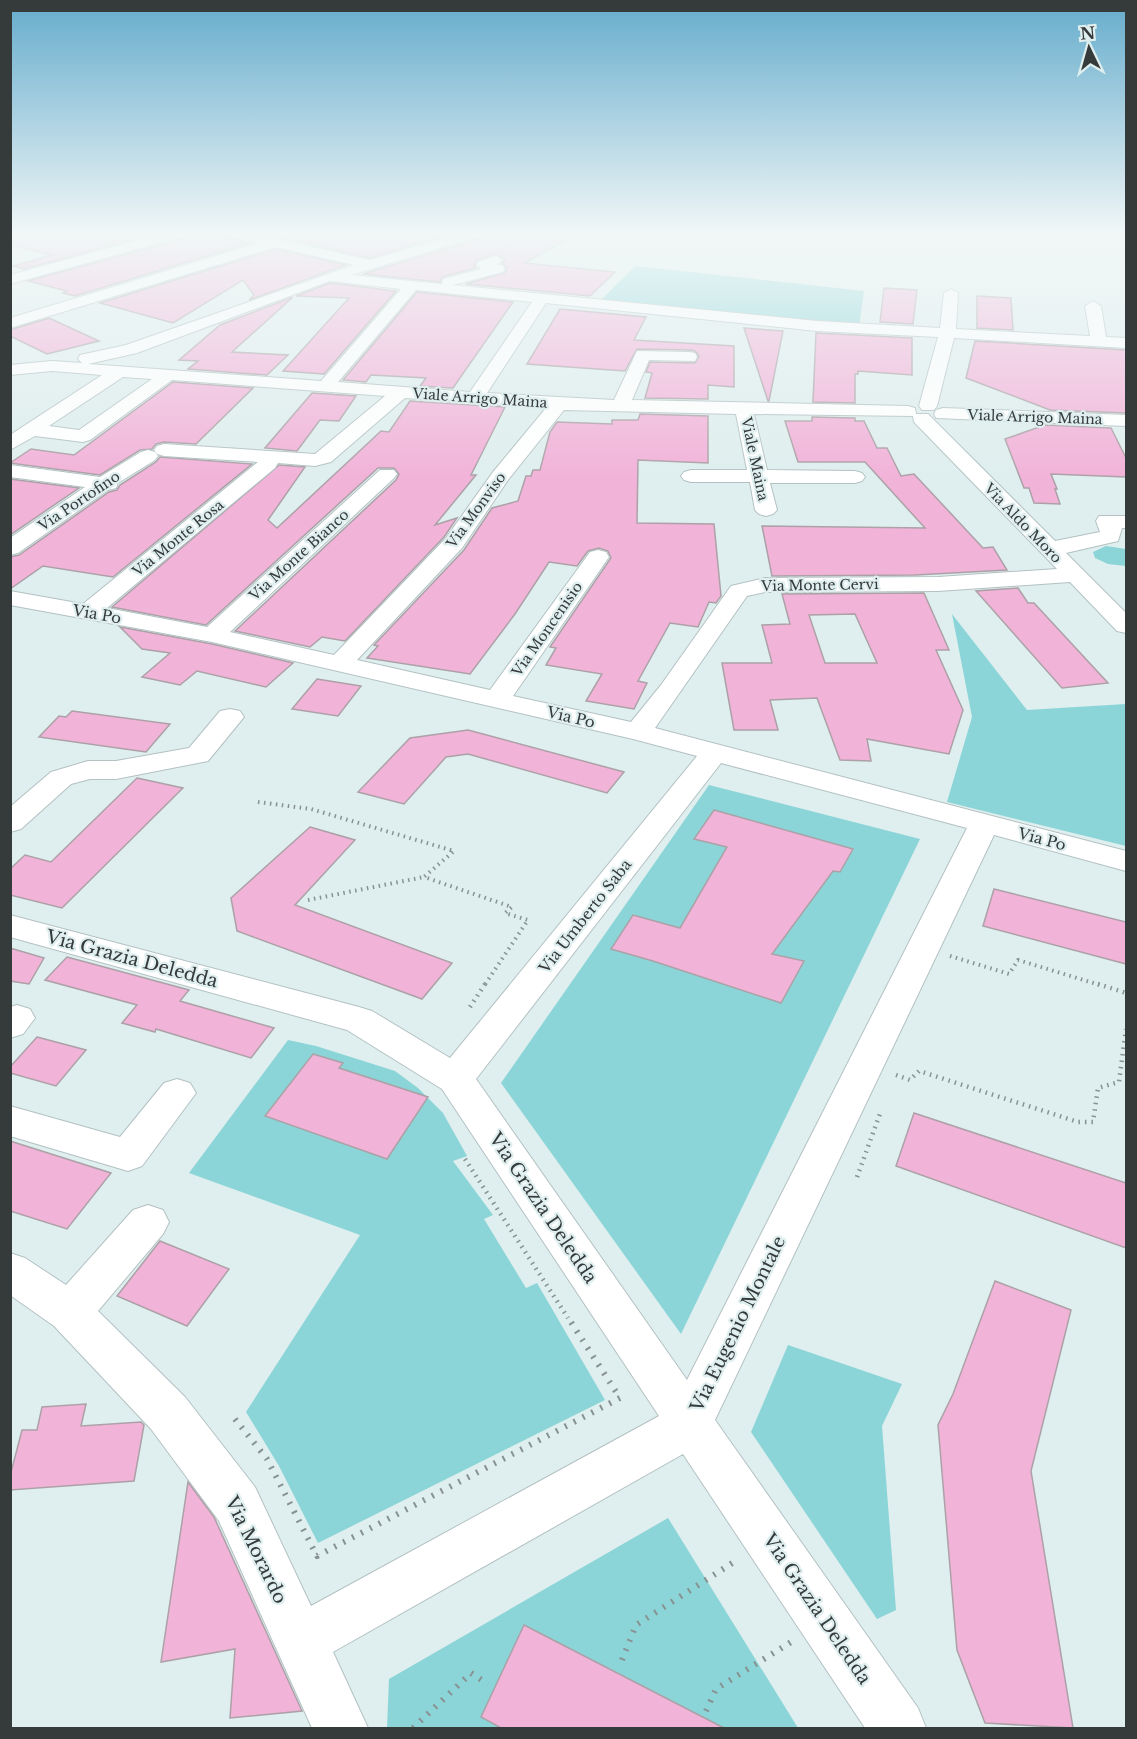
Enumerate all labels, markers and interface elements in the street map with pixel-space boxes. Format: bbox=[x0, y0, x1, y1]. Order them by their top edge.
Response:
north arrow bbox=[1059, 18, 1119, 78]
text: N bbox=[1079, 22, 1096, 44]
street label: Viale Arrigo Maina bbox=[411, 384, 548, 412]
street label: Viale Arrigo Maina bbox=[966, 406, 1103, 428]
street label: Viale Maina bbox=[737, 414, 773, 503]
street label: Via Portofino bbox=[34, 467, 123, 535]
street label: Via Monviso bbox=[442, 469, 510, 552]
street label: Via Aldo Moro bbox=[980, 478, 1066, 567]
street label: Via Monte Rosa bbox=[128, 495, 228, 581]
street label: Via Monte Bianco bbox=[245, 506, 353, 605]
street label: Via Monte Cervi bbox=[760, 575, 879, 595]
street label: Via Moncenisio bbox=[507, 578, 586, 681]
street label: Via Po bbox=[70, 600, 123, 628]
street label: Via Po bbox=[544, 702, 597, 732]
street label: Via Po bbox=[1015, 823, 1068, 855]
street label: Via Umberto Saba bbox=[534, 855, 636, 977]
street label: Via Grazia Deledda bbox=[43, 925, 220, 993]
street label: Via Grazia Deledda bbox=[484, 1128, 602, 1288]
street label: Via Eugenio Montale bbox=[685, 1232, 790, 1416]
street label: Via Morardo bbox=[220, 1492, 291, 1607]
street label: Via Grazia Deledda bbox=[758, 1529, 876, 1689]

